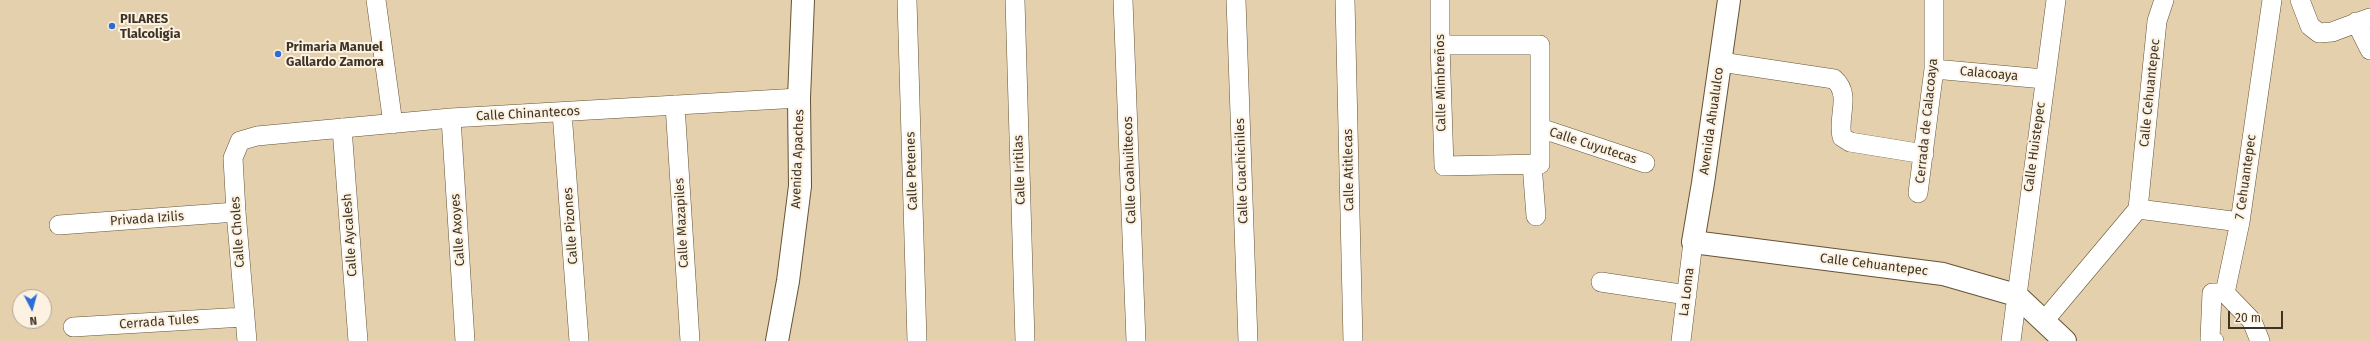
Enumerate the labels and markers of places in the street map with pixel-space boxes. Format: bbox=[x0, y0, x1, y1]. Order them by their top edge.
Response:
place label: PILARES Tlalcoligia bbox=[120, 11, 181, 42]
marker: PILARES Tlalcoligia bbox=[107, 21, 117, 31]
place label: Primaria Manuel Gallardo Zamora bbox=[286, 39, 384, 70]
marker: Primaria Manuel Gallardo Zamora bbox=[273, 49, 283, 59]

